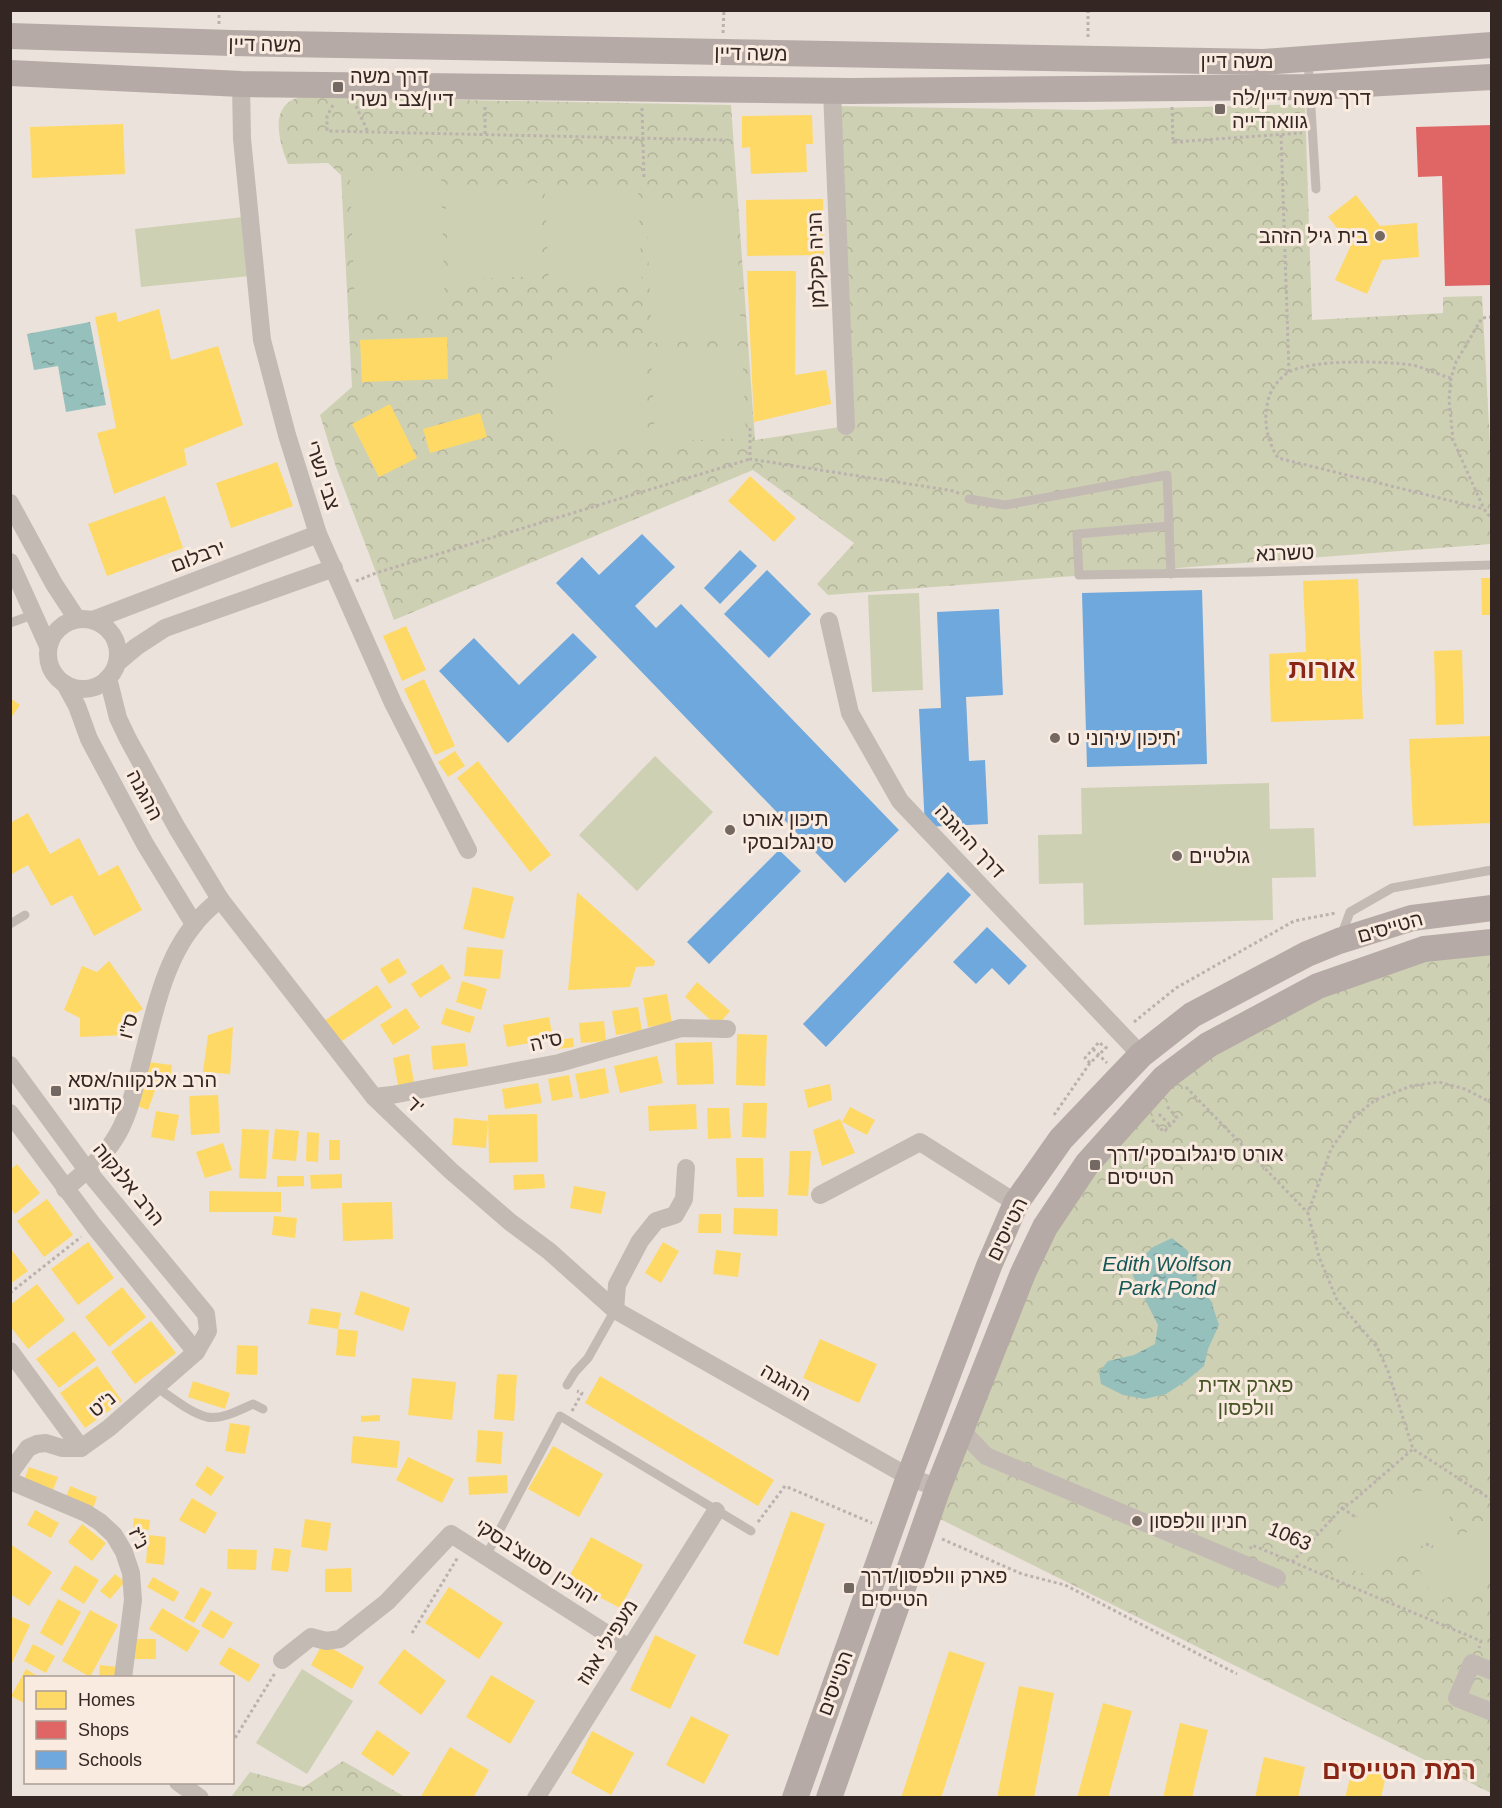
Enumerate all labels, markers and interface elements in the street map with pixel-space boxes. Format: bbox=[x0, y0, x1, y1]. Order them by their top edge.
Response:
street label: משה דיין bbox=[228, 32, 302, 56]
street label: משה דיין bbox=[714, 41, 788, 65]
street label: משה דיין bbox=[1200, 50, 1274, 72]
place label: דרך משה דיין/צבי נשרי bbox=[350, 65, 454, 110]
marker: דרך משה דיין/צבי נשרי bbox=[331, 80, 345, 94]
place label: דרך משה דיין/לה גווארדייה bbox=[1232, 87, 1371, 132]
marker: דרך משה דיין/לה גווארדייה bbox=[1213, 102, 1227, 116]
street label: הניה פקלמן bbox=[803, 211, 829, 309]
place label: בית גיל הזהב bbox=[1259, 225, 1368, 247]
marker: בית גיל הזהב bbox=[1373, 229, 1387, 243]
street label: צבי נשרי bbox=[301, 438, 345, 512]
street label: ירבלום bbox=[168, 536, 228, 576]
street label: טשרנא bbox=[1255, 541, 1315, 565]
district label: אורות bbox=[1288, 654, 1356, 684]
place label: תיכון עירוני ט' bbox=[1067, 727, 1180, 749]
marker: תיכון עירוני ט' bbox=[1048, 731, 1062, 745]
street label: ההגנה bbox=[123, 766, 167, 824]
street label: דרך ההגנה bbox=[931, 800, 1009, 882]
place label: תיכון אורט סינגלובסקי bbox=[742, 808, 834, 853]
marker: תיכון אורט סינגלובסקי bbox=[723, 823, 737, 837]
place label: גולטיים bbox=[1189, 845, 1250, 867]
marker: גולטיים bbox=[1170, 849, 1184, 863]
street label: הטייסים bbox=[1355, 907, 1425, 947]
street label: ס"ו bbox=[114, 1011, 142, 1041]
street label: ס"ה bbox=[528, 1027, 564, 1055]
place label: הרב אלנקווה/אסא קדמוני bbox=[68, 1069, 217, 1114]
marker: הרב אלנקווה/אסא קדמוני bbox=[49, 1084, 63, 1098]
street label: ד' bbox=[402, 1092, 428, 1118]
street label: הרב אלנקוה bbox=[89, 1138, 169, 1230]
place label: אורט סינגלובסקי/דרך הטייסים bbox=[1107, 1143, 1284, 1188]
marker: אורט סינגלובסקי/דרך הטייסים bbox=[1088, 1158, 1102, 1172]
street label: הטייסים bbox=[982, 1194, 1032, 1264]
water label: Edith Wolfson Park Pond bbox=[1102, 1252, 1232, 1299]
street label: ההגנה bbox=[757, 1359, 815, 1405]
park label: פארק אדית וולפסון bbox=[1198, 1374, 1294, 1419]
street label: נ"ט bbox=[84, 1387, 120, 1421]
place label: חניון וולפסון bbox=[1149, 1510, 1247, 1532]
street label: יהויכין סטוצ'בסקי bbox=[471, 1514, 603, 1610]
marker: חניון וולפסון bbox=[1130, 1514, 1144, 1528]
street label: 1063 bbox=[1265, 1517, 1315, 1555]
street label: נ"ז bbox=[124, 1523, 154, 1553]
place label: פארק וולפסון/דרך הטייסים bbox=[861, 1565, 1008, 1610]
marker: פארק וולפסון/דרך הטייסים bbox=[842, 1581, 856, 1595]
street label: מעפילי אגוז bbox=[572, 1595, 642, 1689]
street label: הטייסים bbox=[813, 1648, 857, 1718]
legend bbox=[24, 1676, 234, 1784]
text: Homes bbox=[78, 1690, 135, 1710]
text: Shops bbox=[78, 1720, 129, 1740]
text: Schools bbox=[78, 1750, 142, 1770]
district label: רמת הטייסים bbox=[1322, 1755, 1476, 1785]

